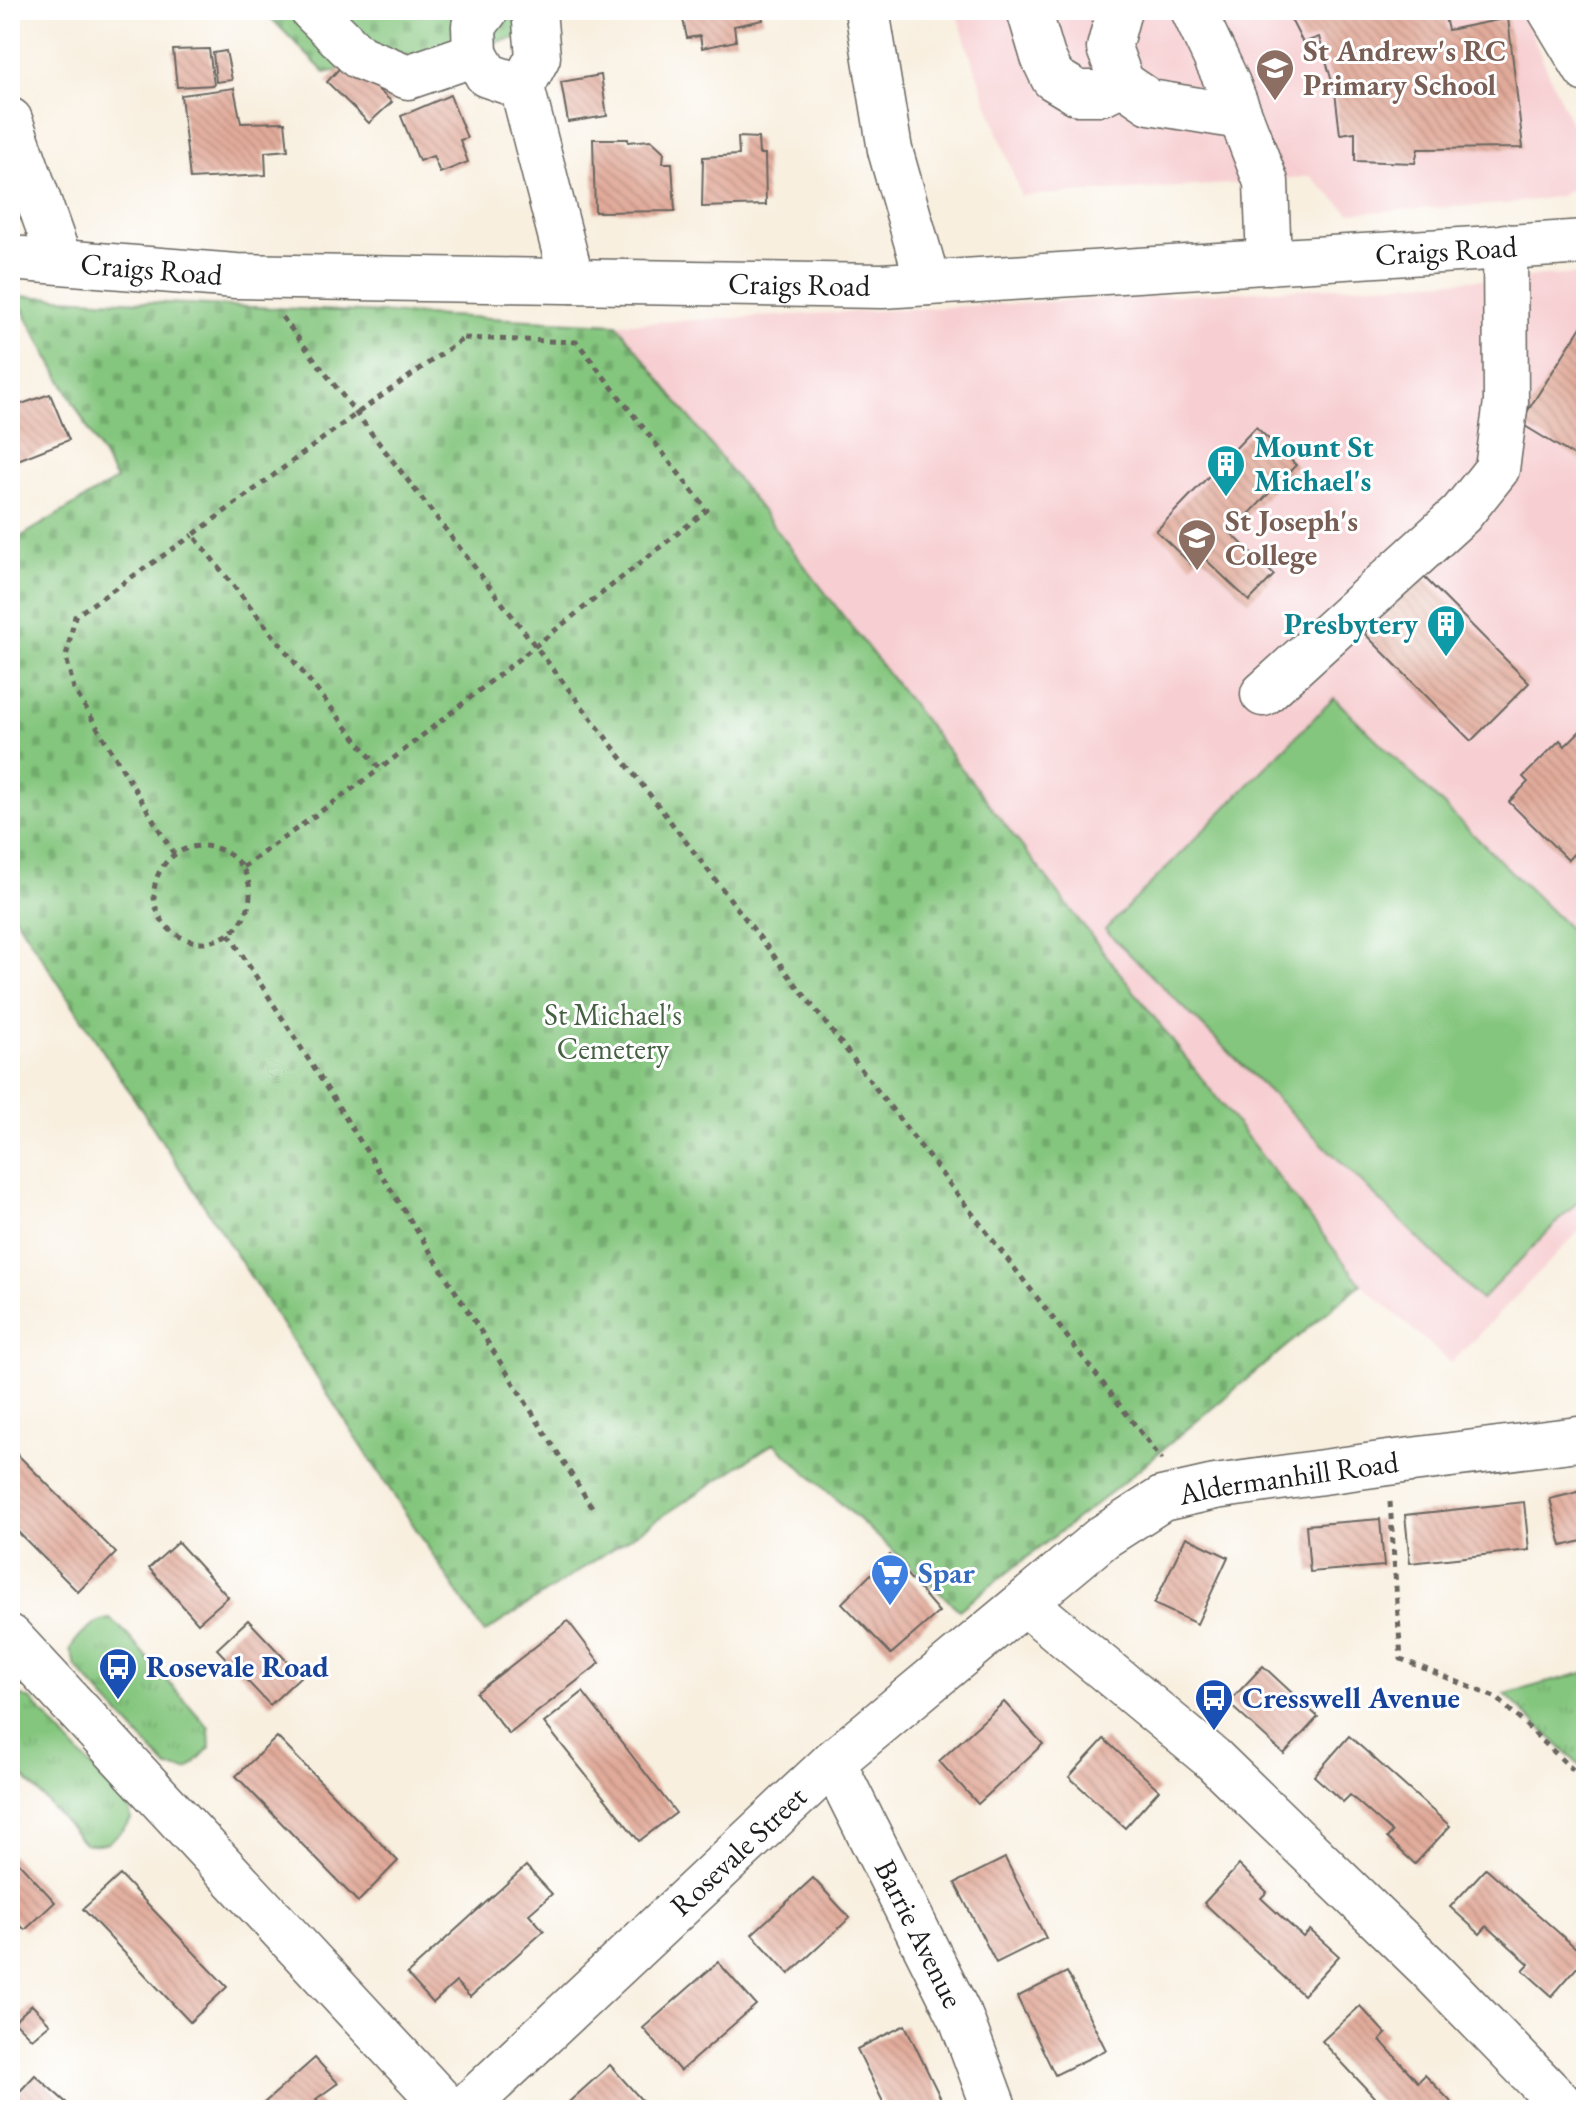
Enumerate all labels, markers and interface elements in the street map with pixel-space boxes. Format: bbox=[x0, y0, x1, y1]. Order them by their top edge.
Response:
place label: St Andrew's RC Primary School bbox=[1303, 31, 1506, 104]
school or university icon: St Andrew's RC Primary School bbox=[1254, 47, 1296, 102]
street label: Craigs Road bbox=[1374, 226, 1519, 274]
street label: Craigs Road bbox=[79, 244, 225, 294]
street label: Craigs Road bbox=[728, 264, 871, 305]
place label: Mount St Michael's bbox=[1254, 427, 1374, 500]
building icon: Mount St Michael's bbox=[1205, 443, 1247, 498]
place label: St Joseph's College bbox=[1225, 501, 1358, 574]
school or university icon: St Joseph's College bbox=[1176, 517, 1218, 572]
building icon: Presbytery bbox=[1425, 603, 1467, 658]
place label: Presbytery bbox=[1284, 604, 1419, 643]
park label: St Michael's Cemetery bbox=[544, 995, 682, 1068]
street label: Aldermanhill Road bbox=[1174, 1442, 1402, 1514]
supermarket icon: Spar bbox=[869, 1552, 911, 1607]
place label: Spar bbox=[918, 1553, 975, 1592]
bus stop icon: Rosevale Road bbox=[97, 1646, 139, 1701]
place label: Rosevale Road bbox=[146, 1647, 329, 1686]
bus stop icon: Cresswell Avenue bbox=[1193, 1677, 1235, 1732]
place label: Cresswell Avenue bbox=[1242, 1678, 1460, 1717]
street label: Rosevale Street bbox=[662, 1777, 815, 1924]
street label: Barrie Avenue bbox=[866, 1853, 973, 2014]

